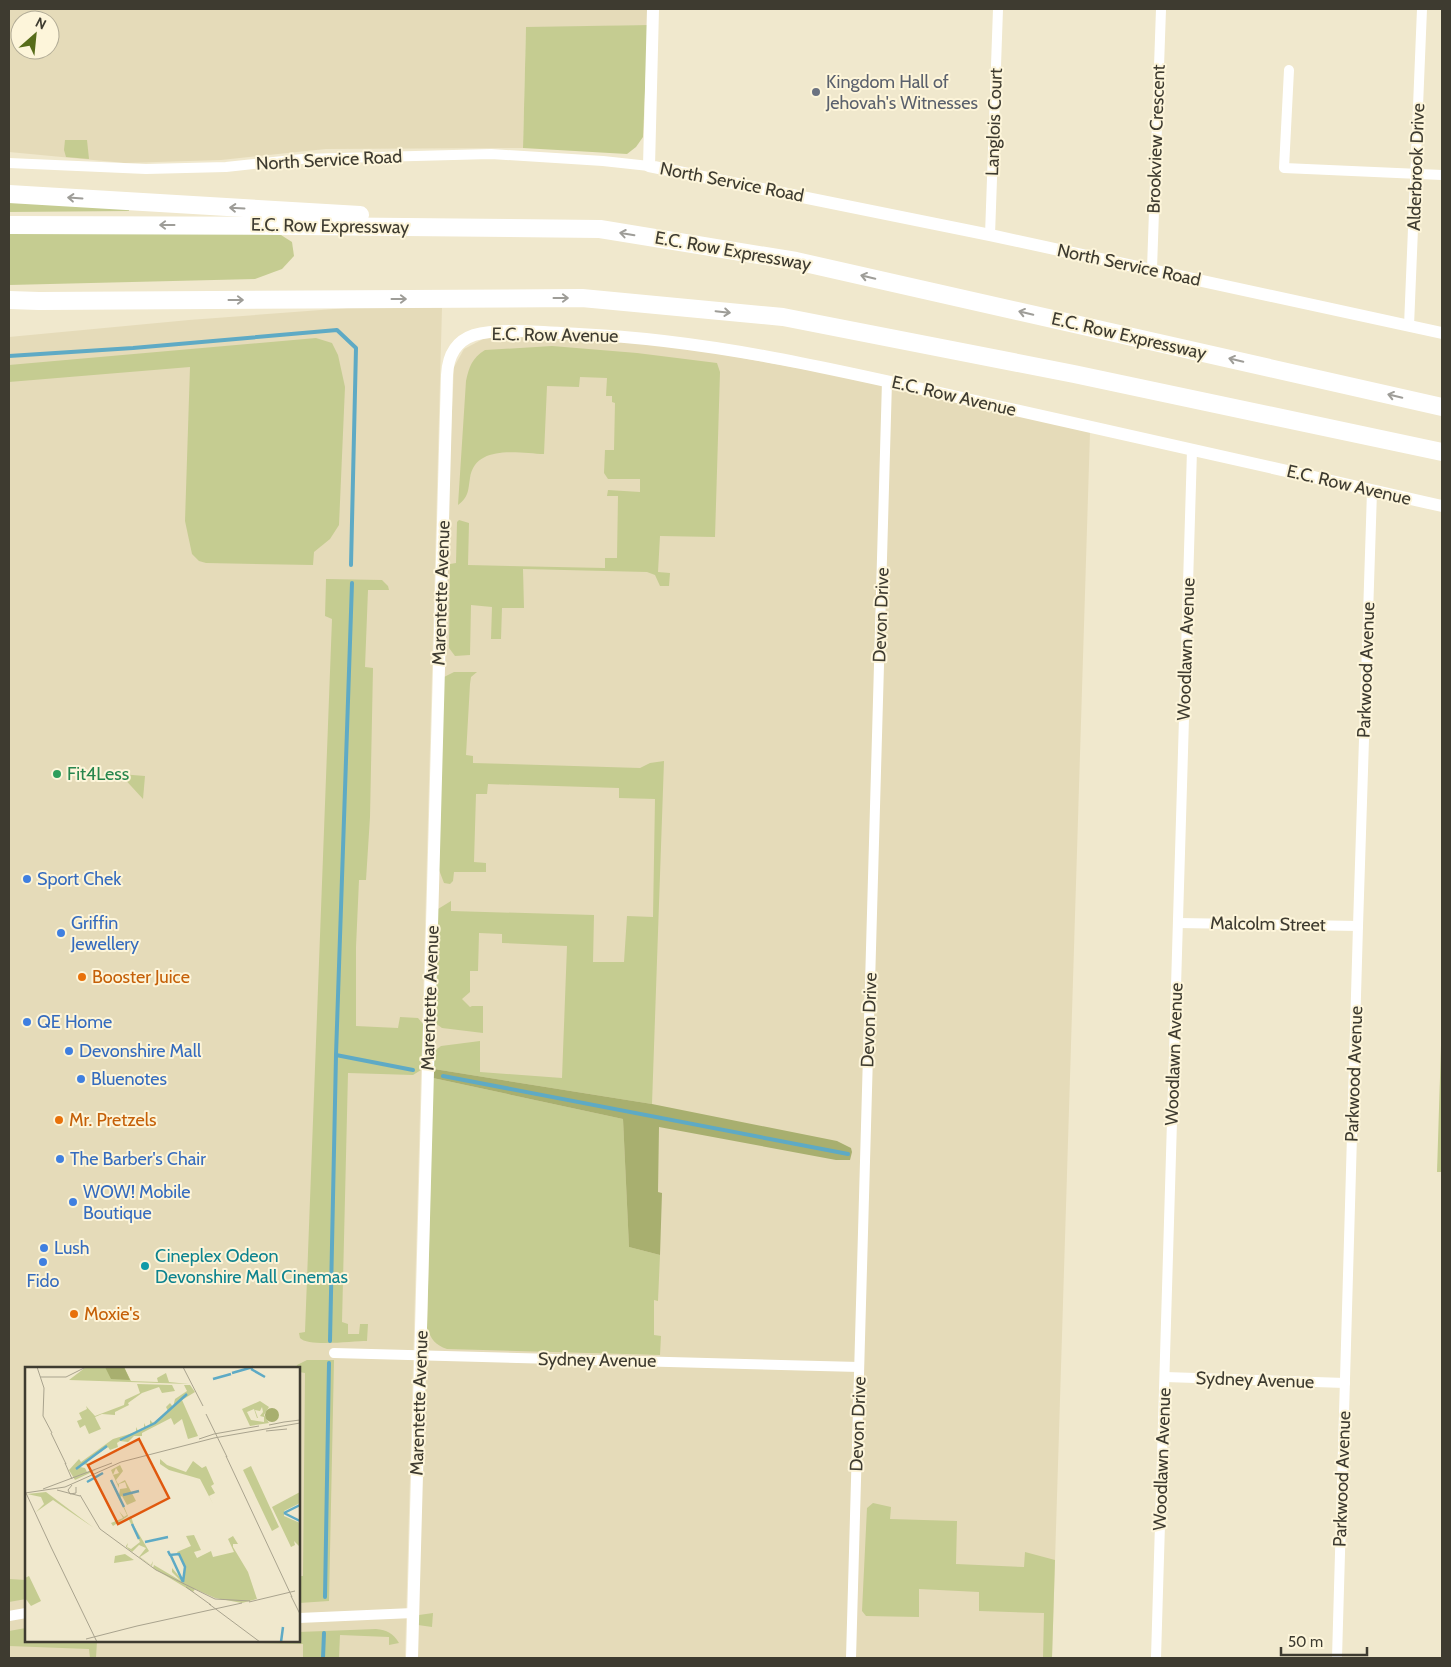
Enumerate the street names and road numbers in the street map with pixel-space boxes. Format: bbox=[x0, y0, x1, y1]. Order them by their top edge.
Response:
street label: Brookview Crescent bbox=[1142, 64, 1170, 214]
street label: Langlois Court bbox=[981, 68, 1007, 176]
street label: Alderbrook Drive bbox=[1403, 103, 1429, 231]
street label: North Service Road bbox=[255, 145, 403, 175]
street label: North Service Road bbox=[658, 157, 806, 207]
street label: E.C. Row Expressway bbox=[251, 214, 409, 238]
street label: E.C. Row Expressway bbox=[653, 226, 813, 276]
street label: North Service Road bbox=[1055, 239, 1203, 291]
street label: E.C. Row Expressway bbox=[1049, 307, 1209, 365]
street label: E.C. Row Avenue bbox=[491, 323, 619, 347]
street label: E.C. Row Avenue bbox=[890, 371, 1018, 421]
street label: E.C. Row Avenue bbox=[1285, 460, 1413, 510]
street label: Marentette Avenue bbox=[427, 520, 455, 666]
street label: Devon Drive bbox=[868, 567, 894, 663]
street label: Woodlawn Avenue bbox=[1173, 577, 1199, 721]
street label: Parkwood Avenue bbox=[1353, 601, 1379, 739]
street label: Malcolm Street bbox=[1210, 912, 1326, 936]
street label: Marentette Avenue bbox=[416, 925, 444, 1071]
street label: Devon Drive bbox=[856, 972, 882, 1068]
street label: Woodlawn Avenue bbox=[1161, 982, 1187, 1126]
street label: Parkwood Avenue bbox=[1341, 1005, 1367, 1143]
street label: Marentette Avenue bbox=[405, 1330, 433, 1476]
street label: Sydney Avenue bbox=[538, 1348, 656, 1372]
street label: Sydney Avenue bbox=[1195, 1367, 1315, 1393]
street label: Devon Drive bbox=[845, 1376, 871, 1472]
street label: Woodlawn Avenue bbox=[1149, 1387, 1175, 1531]
street label: Parkwood Avenue bbox=[1329, 1410, 1355, 1548]

